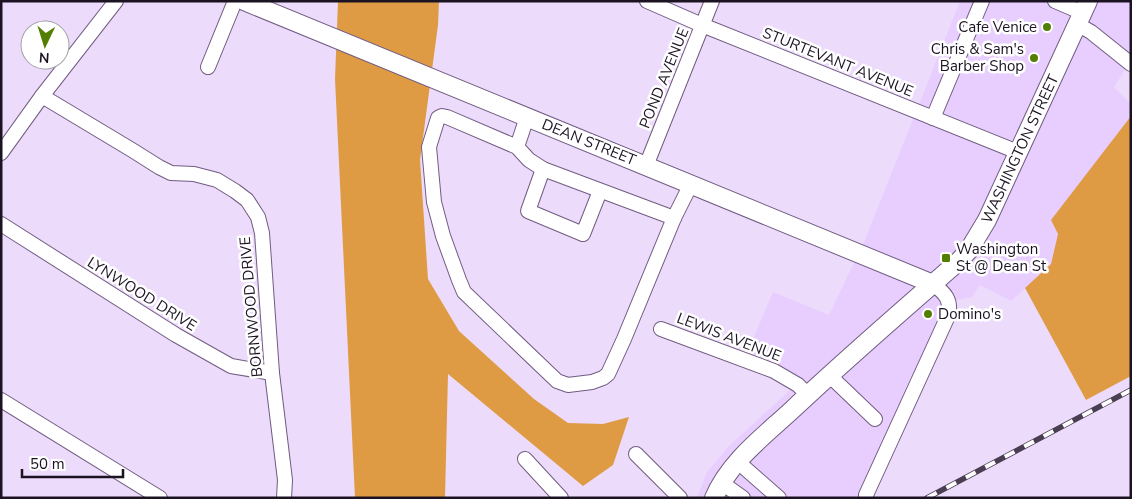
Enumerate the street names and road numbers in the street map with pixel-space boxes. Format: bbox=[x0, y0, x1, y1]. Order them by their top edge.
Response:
street label: STURTEVANT AVENUE bbox=[760, 23, 916, 101]
street label: POND AVENUE bbox=[635, 25, 693, 131]
street label: WASHINGTON STREET bbox=[977, 71, 1063, 227]
street label: DEAN STREET bbox=[539, 114, 639, 170]
street label: BORNWOOD DRIVE bbox=[235, 236, 267, 378]
street label: LYNWOOD DRIVE bbox=[84, 252, 200, 336]
street label: LEWIS AVENUE bbox=[674, 308, 784, 366]

